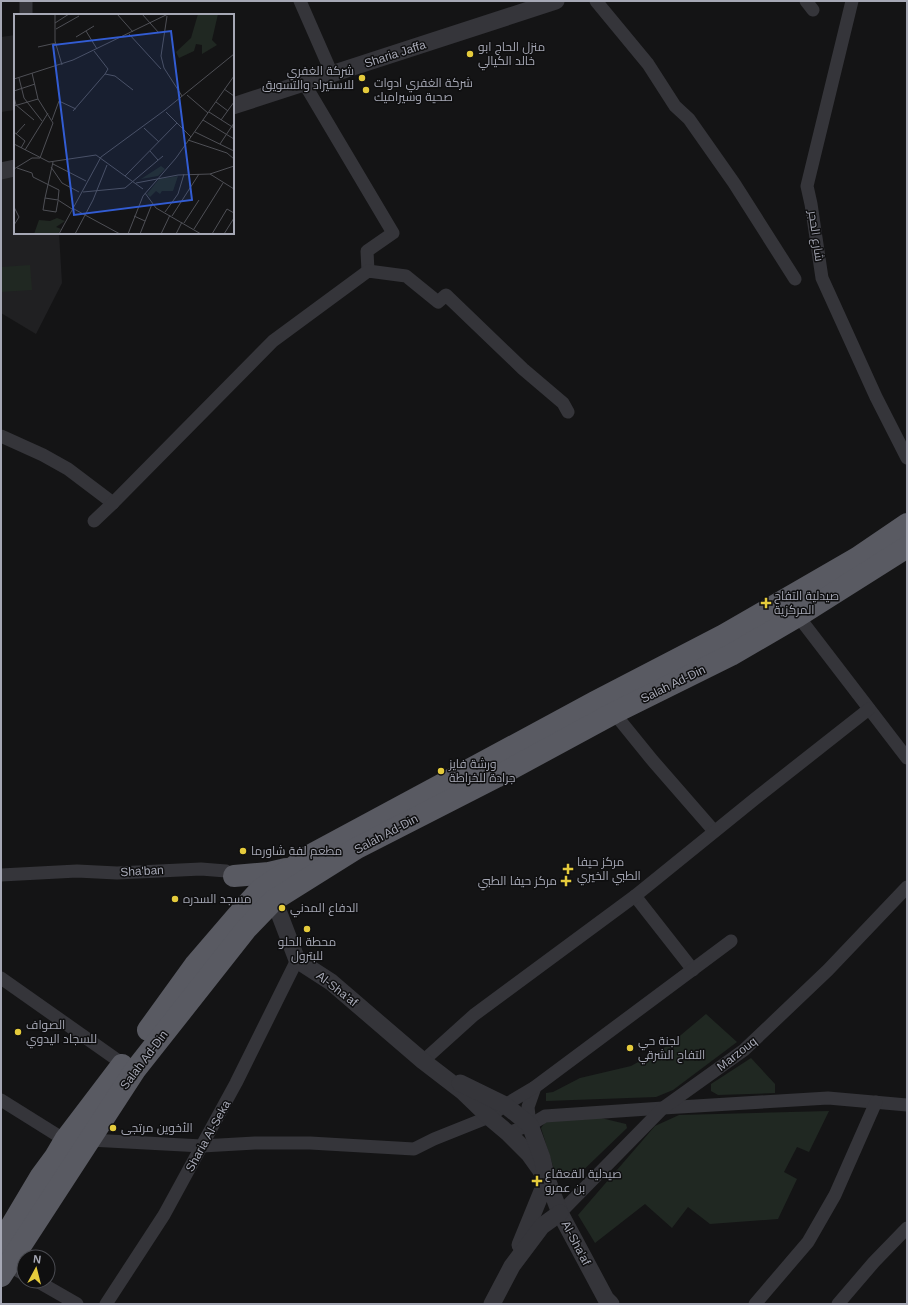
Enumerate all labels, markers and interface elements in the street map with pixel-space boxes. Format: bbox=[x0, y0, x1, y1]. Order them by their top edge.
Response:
inset map bbox=[14, 14, 234, 234]
street label: Sharia Jaffa bbox=[362, 37, 428, 71]
place label: منزل الحاج ابو خالد الكيالي bbox=[478, 40, 545, 71]
marker: منزل الحاج ابو خالد الكيالي bbox=[465, 49, 475, 59]
place label: شركة الغفري للاستيراد والتسويق bbox=[262, 64, 354, 92]
marker: شركة الغفري للاستيراد والتسويق bbox=[357, 73, 367, 83]
place label: شركة الغفري ادوات صحية وسيراميك bbox=[374, 76, 473, 104]
marker: شركة الغفري ادوات صحية وسيراميك bbox=[361, 85, 371, 95]
street label: شارع الحجر bbox=[804, 209, 827, 263]
place label: صيدلية التفاح المركزية bbox=[774, 589, 839, 617]
marker: صيدلية التفاح المركزية bbox=[761, 598, 771, 608]
street label: Salah Ad-Din bbox=[638, 662, 708, 706]
place label: ورشة فايز جرادة للخراطة bbox=[448, 757, 516, 785]
marker: ورشة فايز جرادة للخراطة bbox=[436, 766, 446, 776]
street label: Salah Ad-Din bbox=[352, 811, 420, 857]
place label: مطعم لفة شاورما bbox=[251, 844, 342, 859]
marker: مطعم لفة شاورما bbox=[238, 846, 248, 856]
place label: مركز حيفا الطبي الخيري bbox=[577, 855, 641, 886]
street label: Sha'ban bbox=[120, 863, 164, 879]
marker: مركز حيفا الطبي الخيري bbox=[562, 863, 574, 875]
place label: مركز حيفا الطبي bbox=[478, 874, 557, 891]
marker: مركز حيفا الطبي bbox=[560, 875, 572, 887]
place label: مسجد السدره bbox=[183, 892, 251, 906]
marker: مسجد السدره bbox=[170, 894, 180, 904]
place label: الدفاع المدني bbox=[290, 901, 359, 918]
marker: الدفاع المدني bbox=[277, 903, 287, 913]
marker: محطة الحلو للبترول bbox=[302, 924, 312, 934]
place label: محطة الحلو للبترول bbox=[278, 935, 336, 963]
street label: Al-Sha'af bbox=[314, 969, 361, 1010]
place label: الصواف للسجاد اليدوي bbox=[26, 1018, 97, 1049]
marker: الصواف للسجاد اليدوي bbox=[13, 1027, 23, 1037]
street label: Salah Ad-Din bbox=[117, 1028, 171, 1092]
place label: لجنة حي التفاح الشرقي bbox=[638, 1034, 705, 1065]
street label: Marzouq bbox=[714, 1034, 760, 1074]
marker: لجنة حي التفاح الشرقي bbox=[625, 1043, 635, 1053]
street label: Sharia Al-Seka bbox=[183, 1098, 234, 1174]
place label: الأخوين مرتجى bbox=[121, 1121, 193, 1135]
marker: الأخوين مرتجى bbox=[108, 1123, 118, 1133]
place label: صيدلية القعقاع بن عمرو bbox=[545, 1167, 622, 1195]
marker: صيدلية القعقاع بن عمرو bbox=[532, 1176, 542, 1186]
street label: Al-Sha'af bbox=[558, 1218, 594, 1268]
north arrow bbox=[16, 1249, 56, 1289]
text: N bbox=[33, 1253, 42, 1266]

